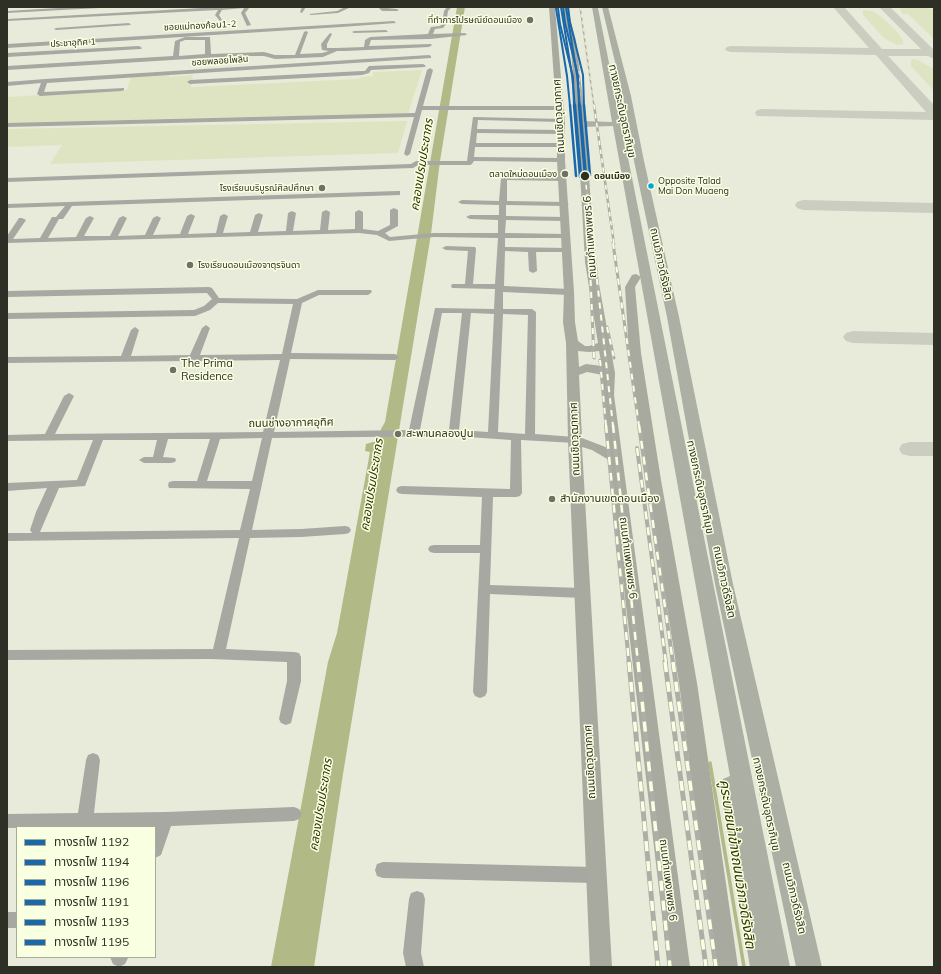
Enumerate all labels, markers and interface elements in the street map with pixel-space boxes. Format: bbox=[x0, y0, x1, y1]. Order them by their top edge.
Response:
place label: ที่ทำการไปรษณีย์ดอนเมือง bbox=[428, 15, 522, 25]
marker: ที่ทำการไปรษณีย์ดอนเมือง bbox=[525, 15, 535, 25]
street label: ซอยแม่ทองก้อน1-2 bbox=[164, 19, 236, 33]
street label: ประชาอุทิศ 1 bbox=[50, 36, 96, 50]
street label: ซอยพลอยไพลิน bbox=[191, 54, 249, 68]
street label: ทางยกระดับอุตราภิมุข bbox=[606, 63, 638, 159]
street label: ถนนเชิดวุฒากาศ bbox=[550, 79, 568, 153]
water label: คลองเปรมประชากร bbox=[408, 118, 436, 212]
place label: ตลาดใหม่ดอนเมือง bbox=[489, 169, 557, 179]
marker: ตลาดใหม่ดอนเมือง bbox=[560, 169, 570, 179]
marker: ดอนเมือง bbox=[579, 170, 591, 182]
place label: ดอนเมือง bbox=[594, 171, 630, 181]
place label: Opposite Talad Mai Don Muaeng bbox=[658, 176, 729, 197]
marker: Opposite Talad Mai Don Muaeng bbox=[646, 181, 656, 191]
place label: โรงเรียนบริบูรณ์ศิลปศึกษา bbox=[220, 183, 314, 193]
marker: โรงเรียนบริบูรณ์ศิลปศึกษา bbox=[317, 183, 327, 193]
street label: ถนนกำแพงเพชร 6 bbox=[581, 195, 599, 279]
street label: ถนนวิภาวดีรังสิต bbox=[647, 227, 675, 301]
marker: โรงเรียนดอนเมืองจาตุรจินดา bbox=[185, 260, 195, 270]
place label: โรงเรียนดอนเมืองจาตุรจินดา bbox=[198, 260, 300, 270]
place label: The Prima Residence bbox=[181, 357, 233, 383]
marker: The Prima Residence bbox=[168, 365, 178, 375]
street label: ถนนเชิดวุฒากาศ bbox=[567, 402, 583, 476]
street label: ถนนช่างอากาศอุทิศ bbox=[248, 416, 334, 430]
place label: สะพานคลองปูน bbox=[406, 427, 474, 441]
marker: สะพานคลองปูน bbox=[393, 429, 403, 439]
water label: คลองเปรมประชากร bbox=[358, 438, 386, 532]
street label: ทางยกระดับอุตราภิมุข bbox=[684, 439, 716, 535]
place label: สำนักงานเขตดอนเมือง bbox=[560, 492, 659, 506]
marker: สำนักงานเขตดอนเมือง bbox=[547, 494, 557, 504]
street label: ถนนกำแพงเพชร 6 bbox=[616, 516, 640, 600]
street label: ถนนวิภาวดีรังสิต bbox=[710, 545, 738, 619]
street label: ถนนเชิดวุฒากาศ bbox=[581, 725, 599, 799]
street label: ทางยกระดับอุตราภิมุข bbox=[750, 756, 782, 852]
water label: คลองเปรมประชากร bbox=[307, 758, 335, 852]
water label: คูระบายน้ำข้างถนนวิภาวดีรังสิต bbox=[715, 778, 759, 950]
legend bbox=[16, 826, 156, 958]
text: ทางรถไฟ 1192 bbox=[54, 834, 129, 849]
street label: ถนนกำแพงเพชร 6 bbox=[656, 838, 680, 922]
text: ทางรถไฟ 1194 bbox=[54, 854, 129, 869]
street label: ถนนวิภาวดีรังสิต bbox=[779, 861, 809, 935]
text: ทางรถไฟ 1196 bbox=[54, 874, 129, 889]
text: ทางรถไฟ 1191 bbox=[54, 894, 129, 909]
text: ทางรถไฟ 1193 bbox=[54, 914, 129, 929]
text: ทางรถไฟ 1195 bbox=[54, 934, 129, 949]

